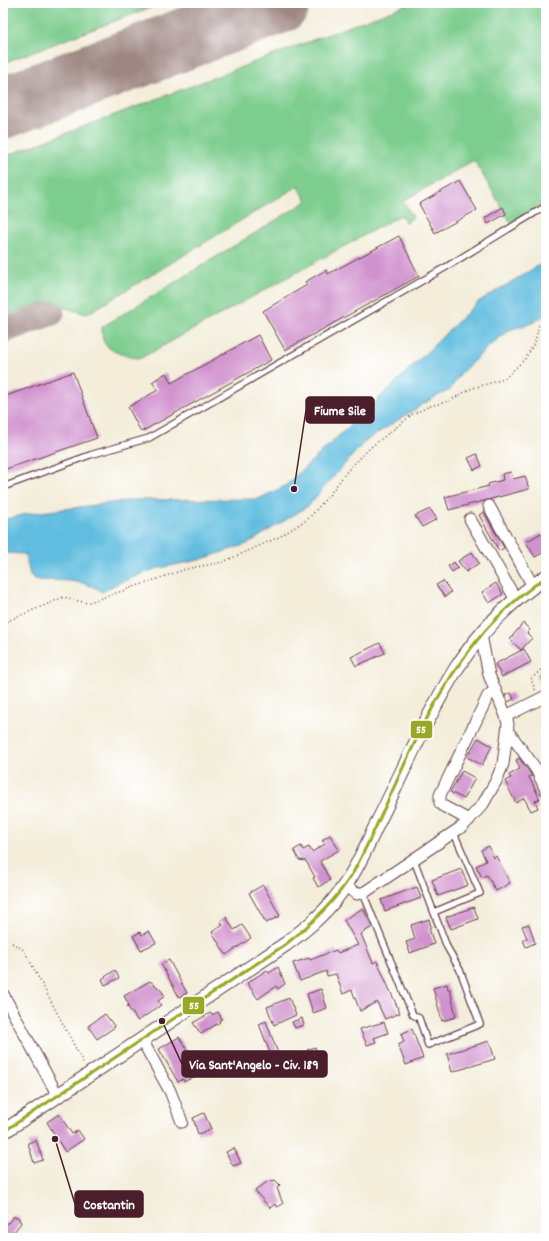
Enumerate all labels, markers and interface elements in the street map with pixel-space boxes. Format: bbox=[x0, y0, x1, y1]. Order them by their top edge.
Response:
callout: Fiume Sile bbox=[306, 397, 374, 423]
text: Fiume Sile bbox=[314, 402, 366, 422]
line badge: 55 bbox=[410, 720, 433, 739]
text: 55 bbox=[416, 723, 426, 739]
line badge: 55 bbox=[182, 996, 205, 1015]
text: 55 bbox=[189, 999, 199, 1015]
callout: Via Sant'Angelo - Civ. 189 bbox=[182, 1051, 327, 1077]
text: Via Sant'Angelo - Civ. 189 bbox=[189, 1056, 319, 1076]
callout: Costantin bbox=[75, 1191, 143, 1217]
text: Costantin bbox=[83, 1196, 135, 1216]

